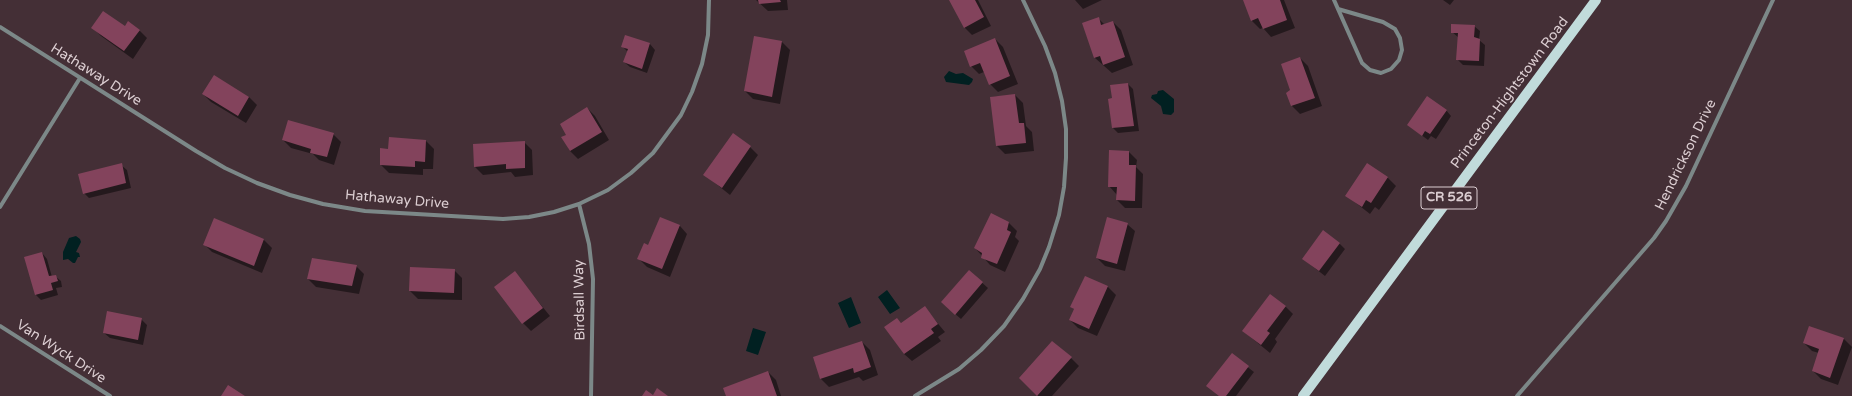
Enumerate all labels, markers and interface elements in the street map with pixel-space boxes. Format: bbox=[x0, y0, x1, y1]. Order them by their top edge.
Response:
street label: Princeton-Hightstown Road bbox=[1448, 14, 1572, 172]
street label: Hathaway Drive bbox=[47, 40, 145, 110]
street label: Hendrickson Drive bbox=[1652, 97, 1720, 213]
street label: Hathaway Drive bbox=[344, 187, 450, 213]
road number: CR 526 bbox=[1421, 187, 1477, 209]
street label: Birdsall Way bbox=[571, 259, 589, 341]
street label: Van Wyck Drive bbox=[13, 317, 109, 387]

